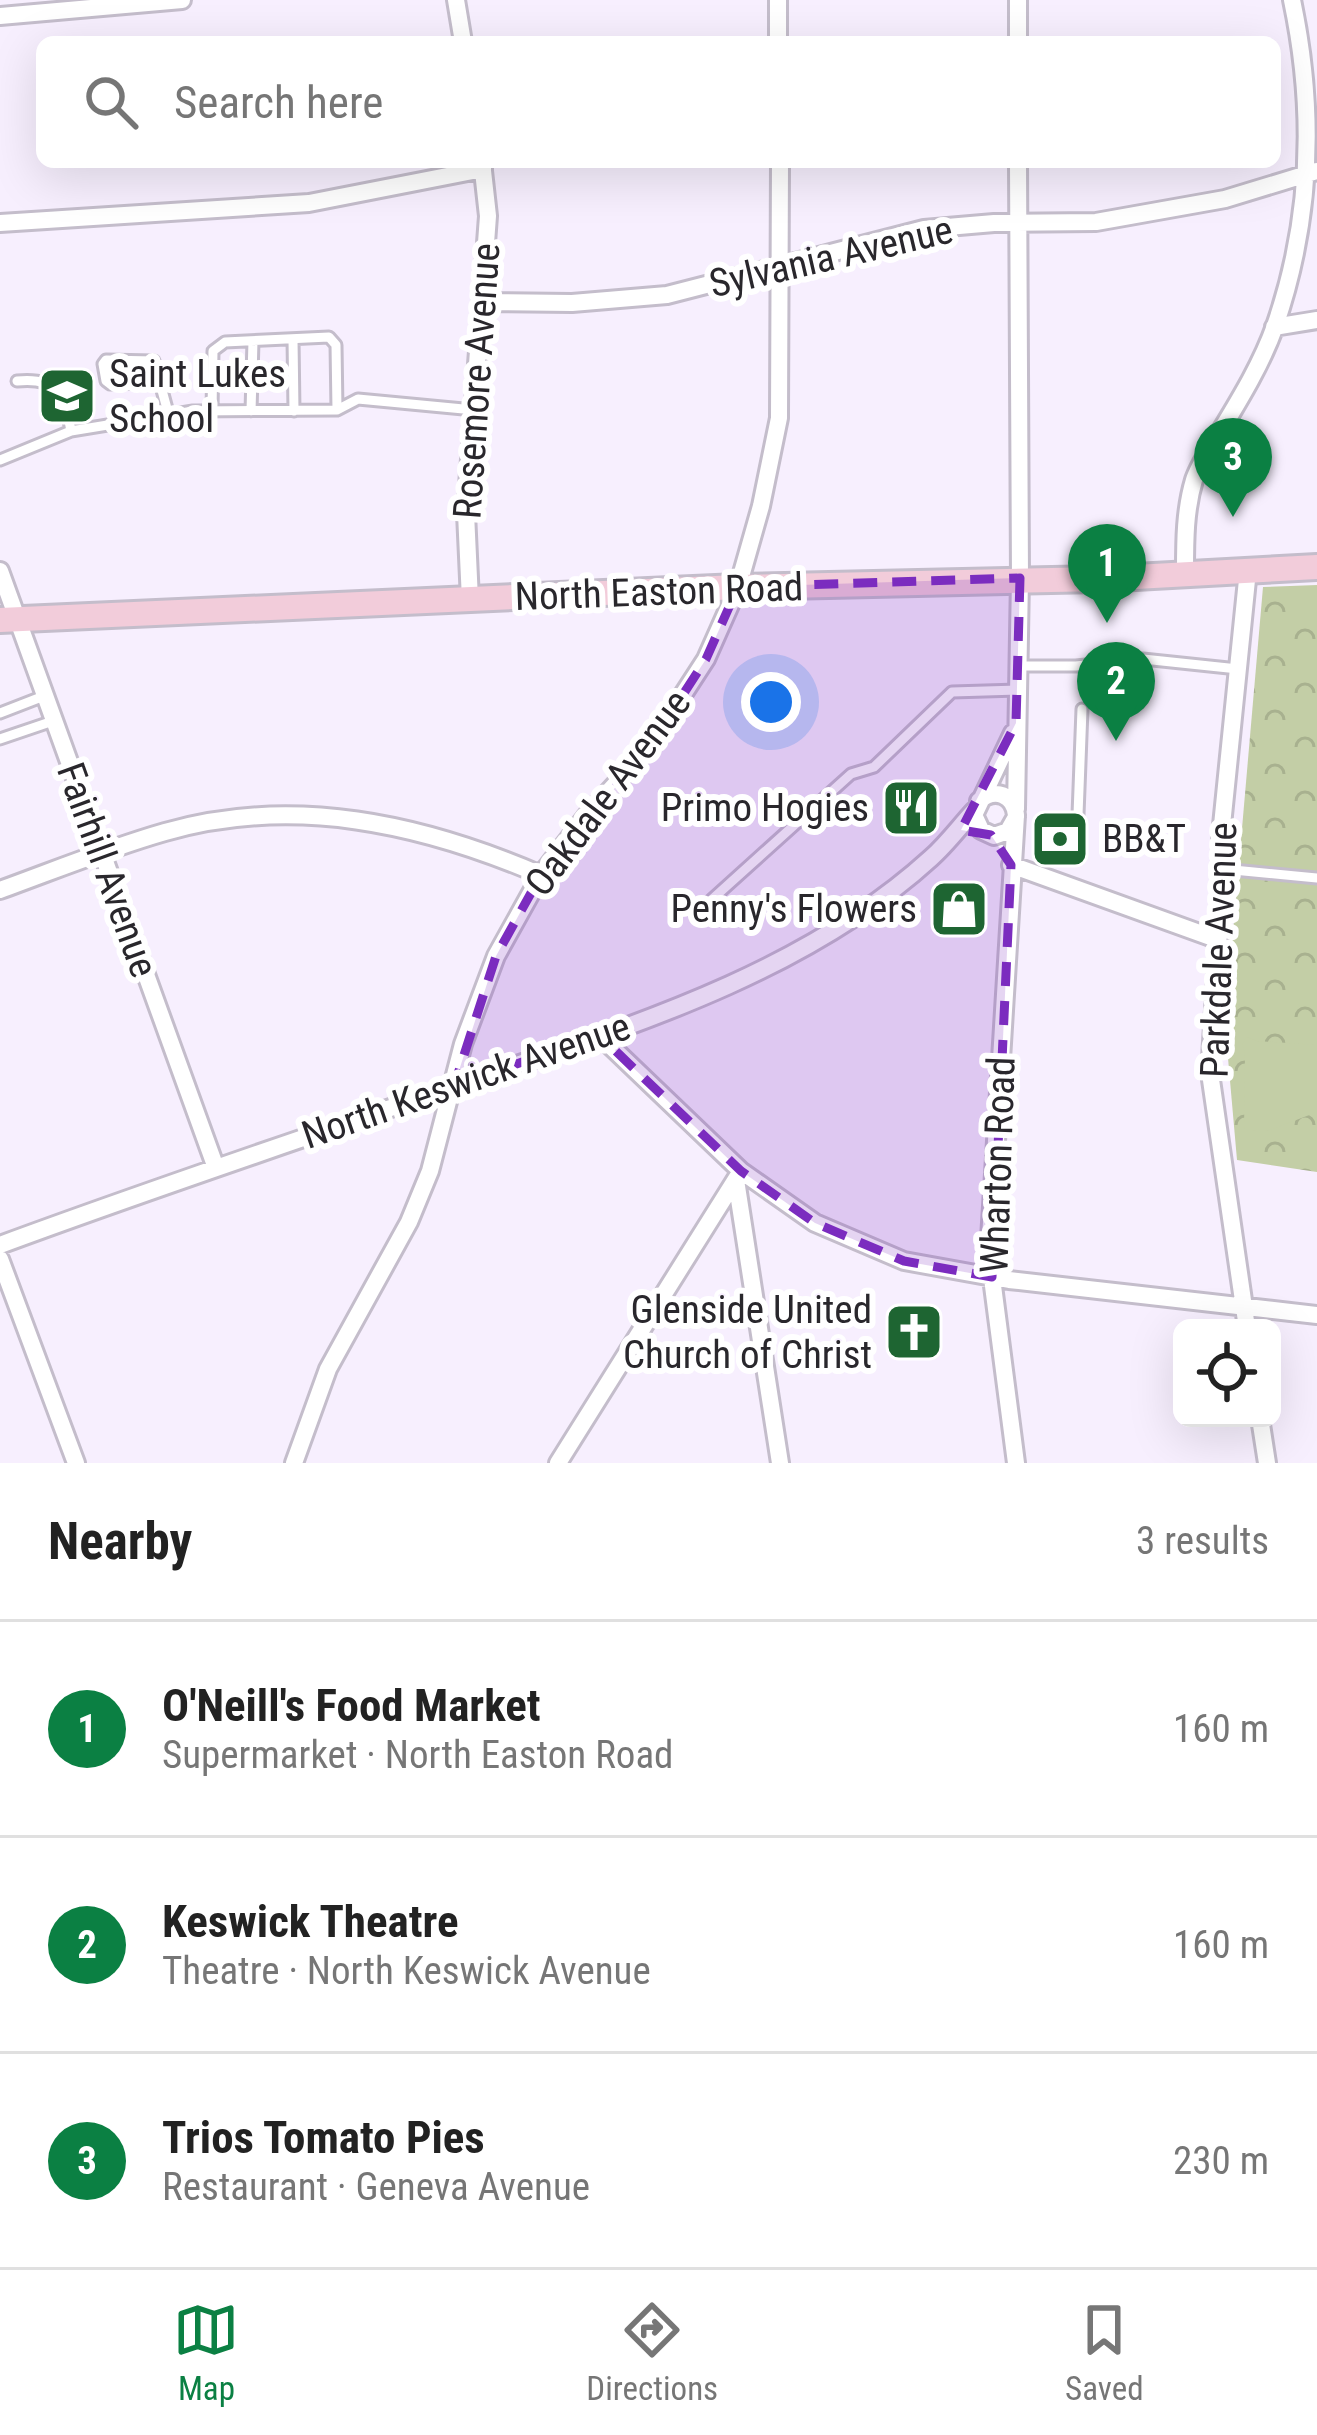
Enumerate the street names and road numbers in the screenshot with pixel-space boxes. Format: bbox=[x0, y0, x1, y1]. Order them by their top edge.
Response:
street label: Sylvania Avenue bbox=[705, 207, 957, 307]
street label: Rosemore Avenue bbox=[444, 242, 510, 520]
street label: North Easton Road bbox=[514, 564, 804, 620]
street label: Oakdale Avenue bbox=[516, 681, 700, 905]
street label: Fairhill Avenue bbox=[47, 757, 167, 983]
street label: Parkdale Avenue bbox=[1192, 821, 1246, 1079]
street label: North Keswick Avenue bbox=[296, 1003, 636, 1159]
street label: Wharton Road bbox=[971, 1056, 1025, 1274]

